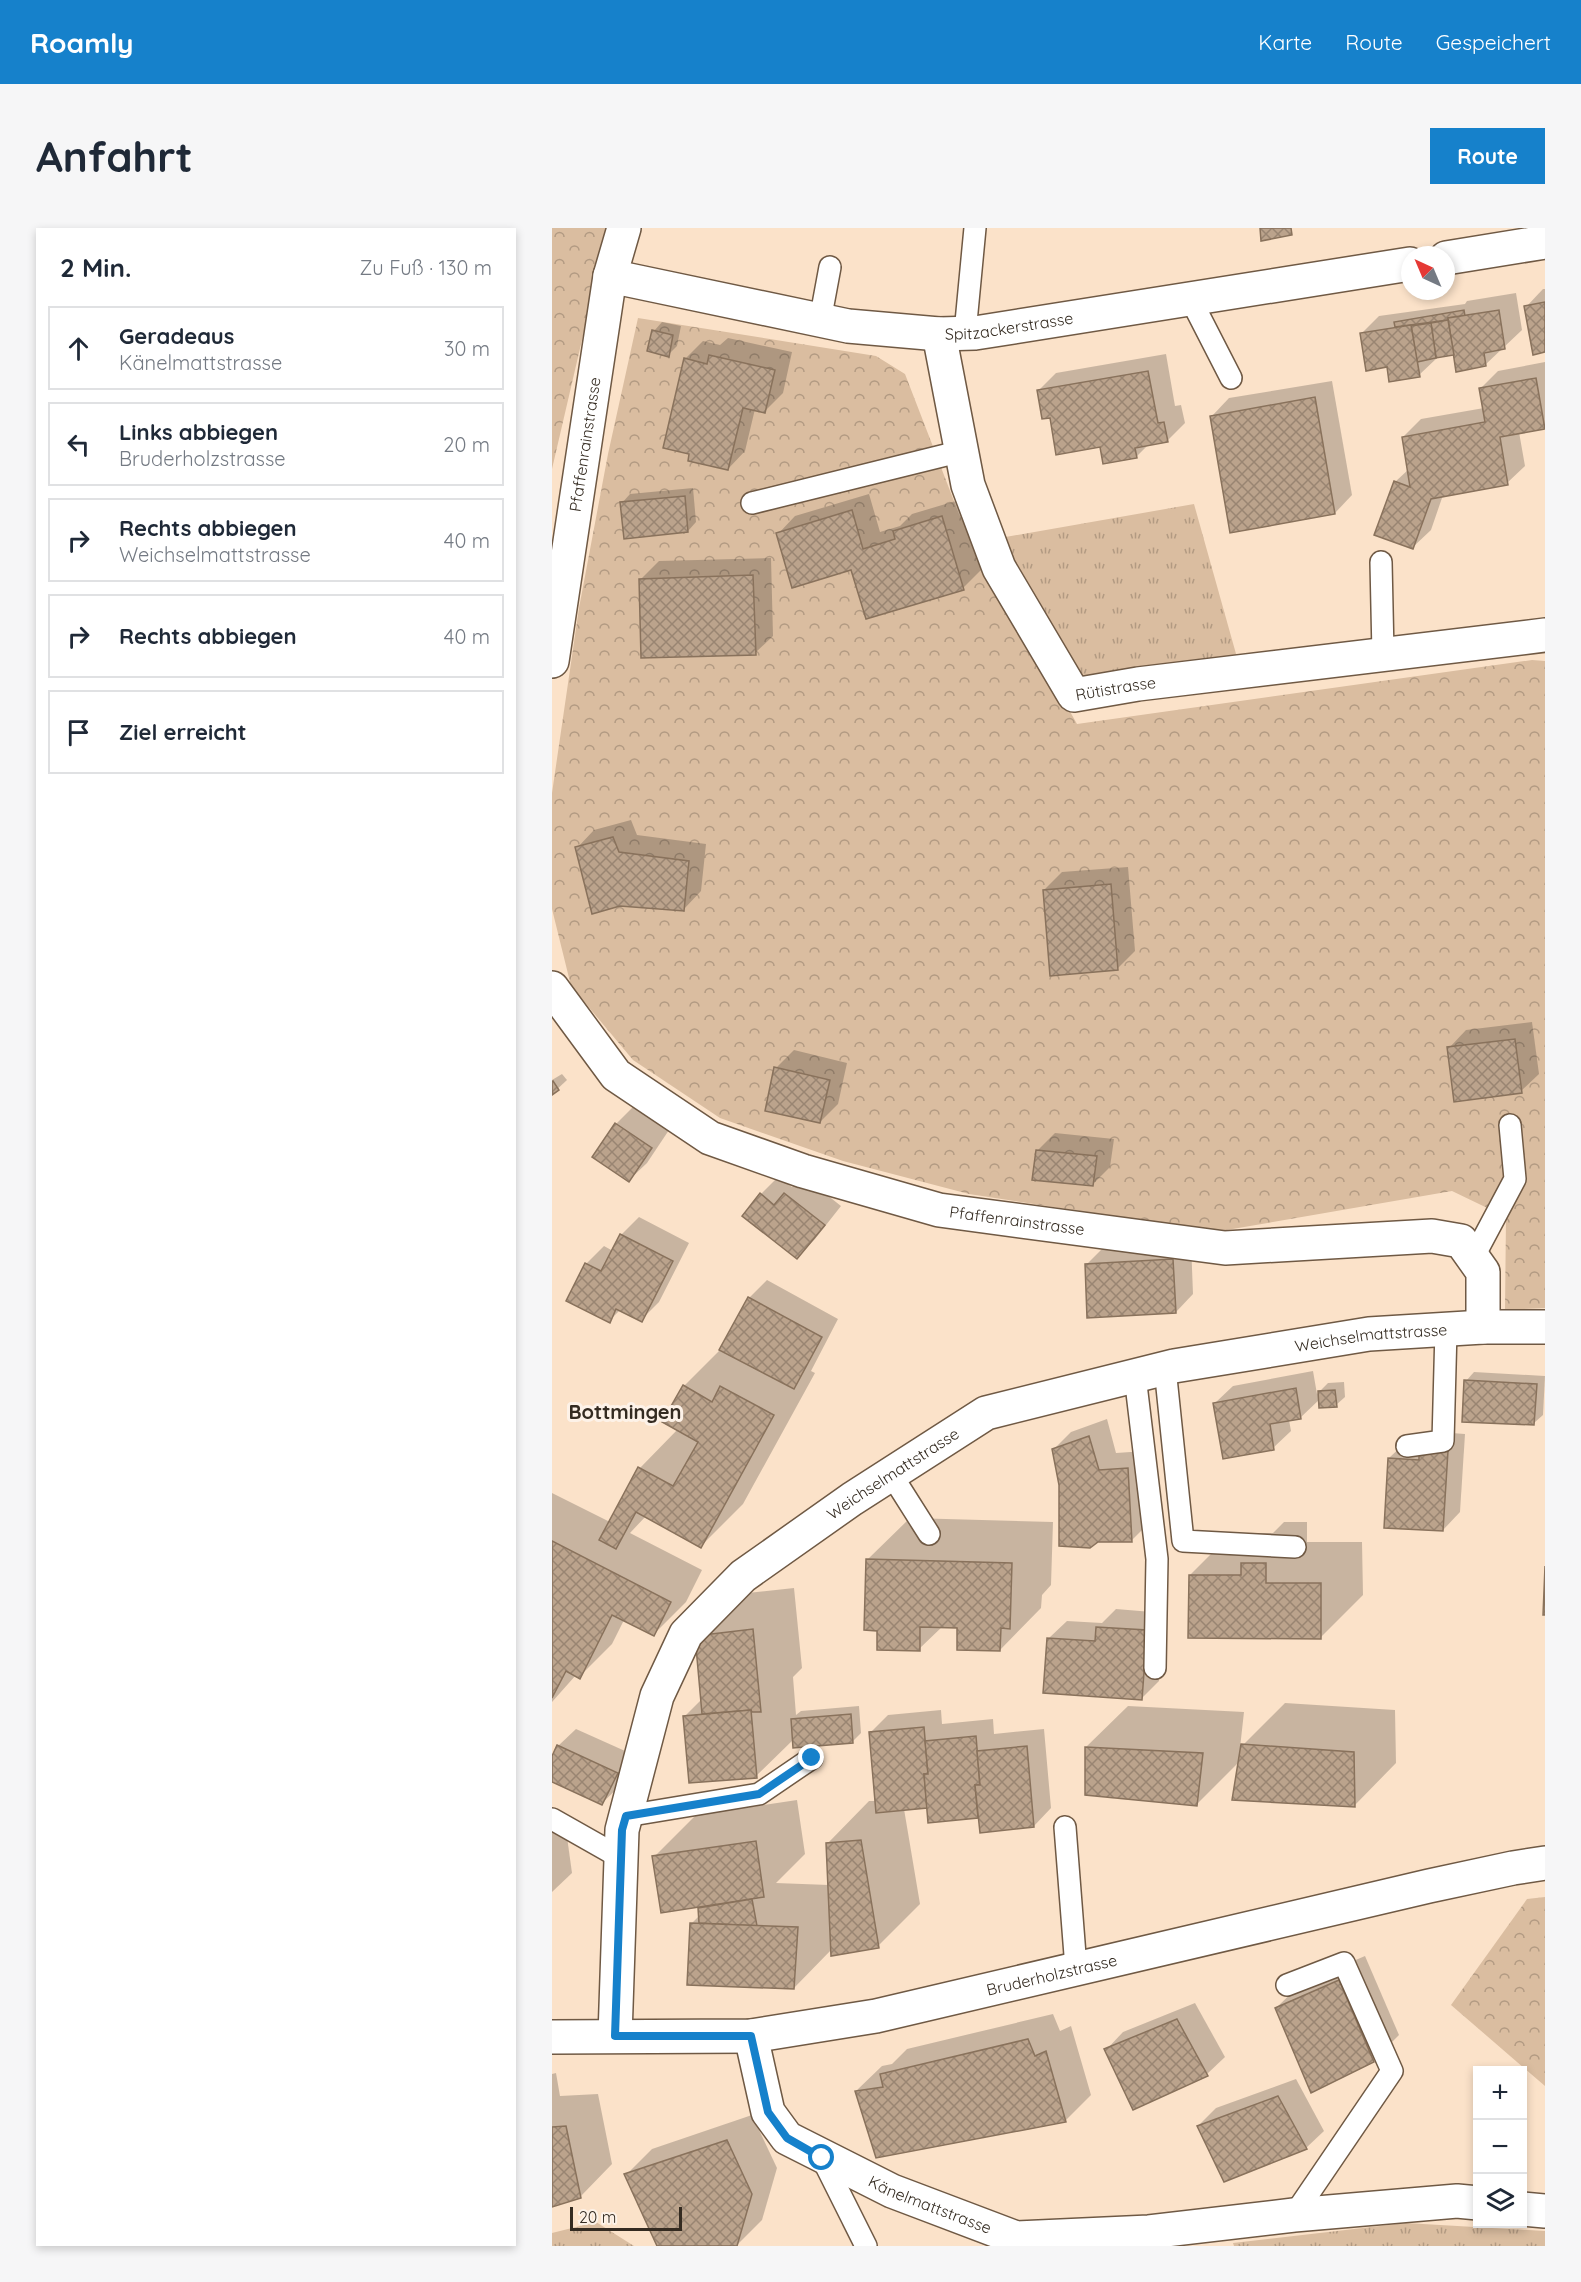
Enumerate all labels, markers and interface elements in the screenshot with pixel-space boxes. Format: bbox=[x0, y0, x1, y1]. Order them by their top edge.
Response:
text: Roamly bbox=[30, 25, 134, 60]
text: Karte bbox=[1258, 29, 1312, 55]
text: Route bbox=[1345, 29, 1403, 55]
text: Gespeichert bbox=[1436, 29, 1551, 55]
button: Route bbox=[1430, 128, 1545, 184]
text: Anfahrt bbox=[36, 130, 193, 183]
north arrow bbox=[1401, 246, 1455, 300]
text: 2 Min. bbox=[60, 251, 131, 284]
text: Zu Fuß · 130 m bbox=[360, 255, 492, 280]
street label: Spitzackerstrasse bbox=[944, 308, 1074, 344]
text: Geradeaus bbox=[119, 322, 234, 350]
icon: ahead bbox=[62, 332, 95, 365]
text: 30 m bbox=[444, 336, 490, 361]
text: Känelmattstrasse bbox=[119, 350, 282, 375]
street label: Pfaffenrainstrasse bbox=[565, 376, 605, 513]
text: Links abbiegen bbox=[119, 418, 278, 446]
icon: left bbox=[62, 428, 95, 461]
text: 20 m bbox=[443, 432, 490, 457]
text: Bruderholzstrasse bbox=[119, 446, 286, 471]
text: Rechts abbiegen bbox=[119, 514, 297, 542]
icon: right bbox=[62, 524, 95, 557]
text: 40 m bbox=[444, 528, 490, 553]
text: Weichselmattstrasse bbox=[119, 542, 311, 567]
icon: right bbox=[62, 620, 95, 653]
text: Rechts abbiegen bbox=[119, 622, 297, 650]
text: 40 m bbox=[444, 624, 490, 649]
street label: Rütistrasse bbox=[1074, 672, 1157, 705]
icon: arrive bbox=[62, 716, 95, 749]
text: Ziel erreicht bbox=[119, 718, 247, 746]
street label: Pfaffenrainstrasse bbox=[948, 1201, 1086, 1239]
street label: Weichselmattstrasse bbox=[1293, 1319, 1448, 1356]
district label: Bottmingen bbox=[568, 1399, 682, 1424]
street label: Weichselmattstrasse bbox=[823, 1423, 963, 1524]
route end bbox=[798, 1744, 824, 1770]
street label: Bruderholzstrasse bbox=[984, 1950, 1119, 2000]
map controls bbox=[1473, 2066, 1527, 2228]
button: + bbox=[1473, 2066, 1527, 2120]
button: − bbox=[1473, 2120, 1527, 2174]
route start bbox=[808, 2144, 834, 2170]
street label: Känelmattstrasse bbox=[865, 2171, 994, 2238]
button: layers bbox=[1473, 2174, 1527, 2228]
scale bar bbox=[570, 2204, 682, 2232]
text: 20 m bbox=[579, 2207, 616, 2227]

